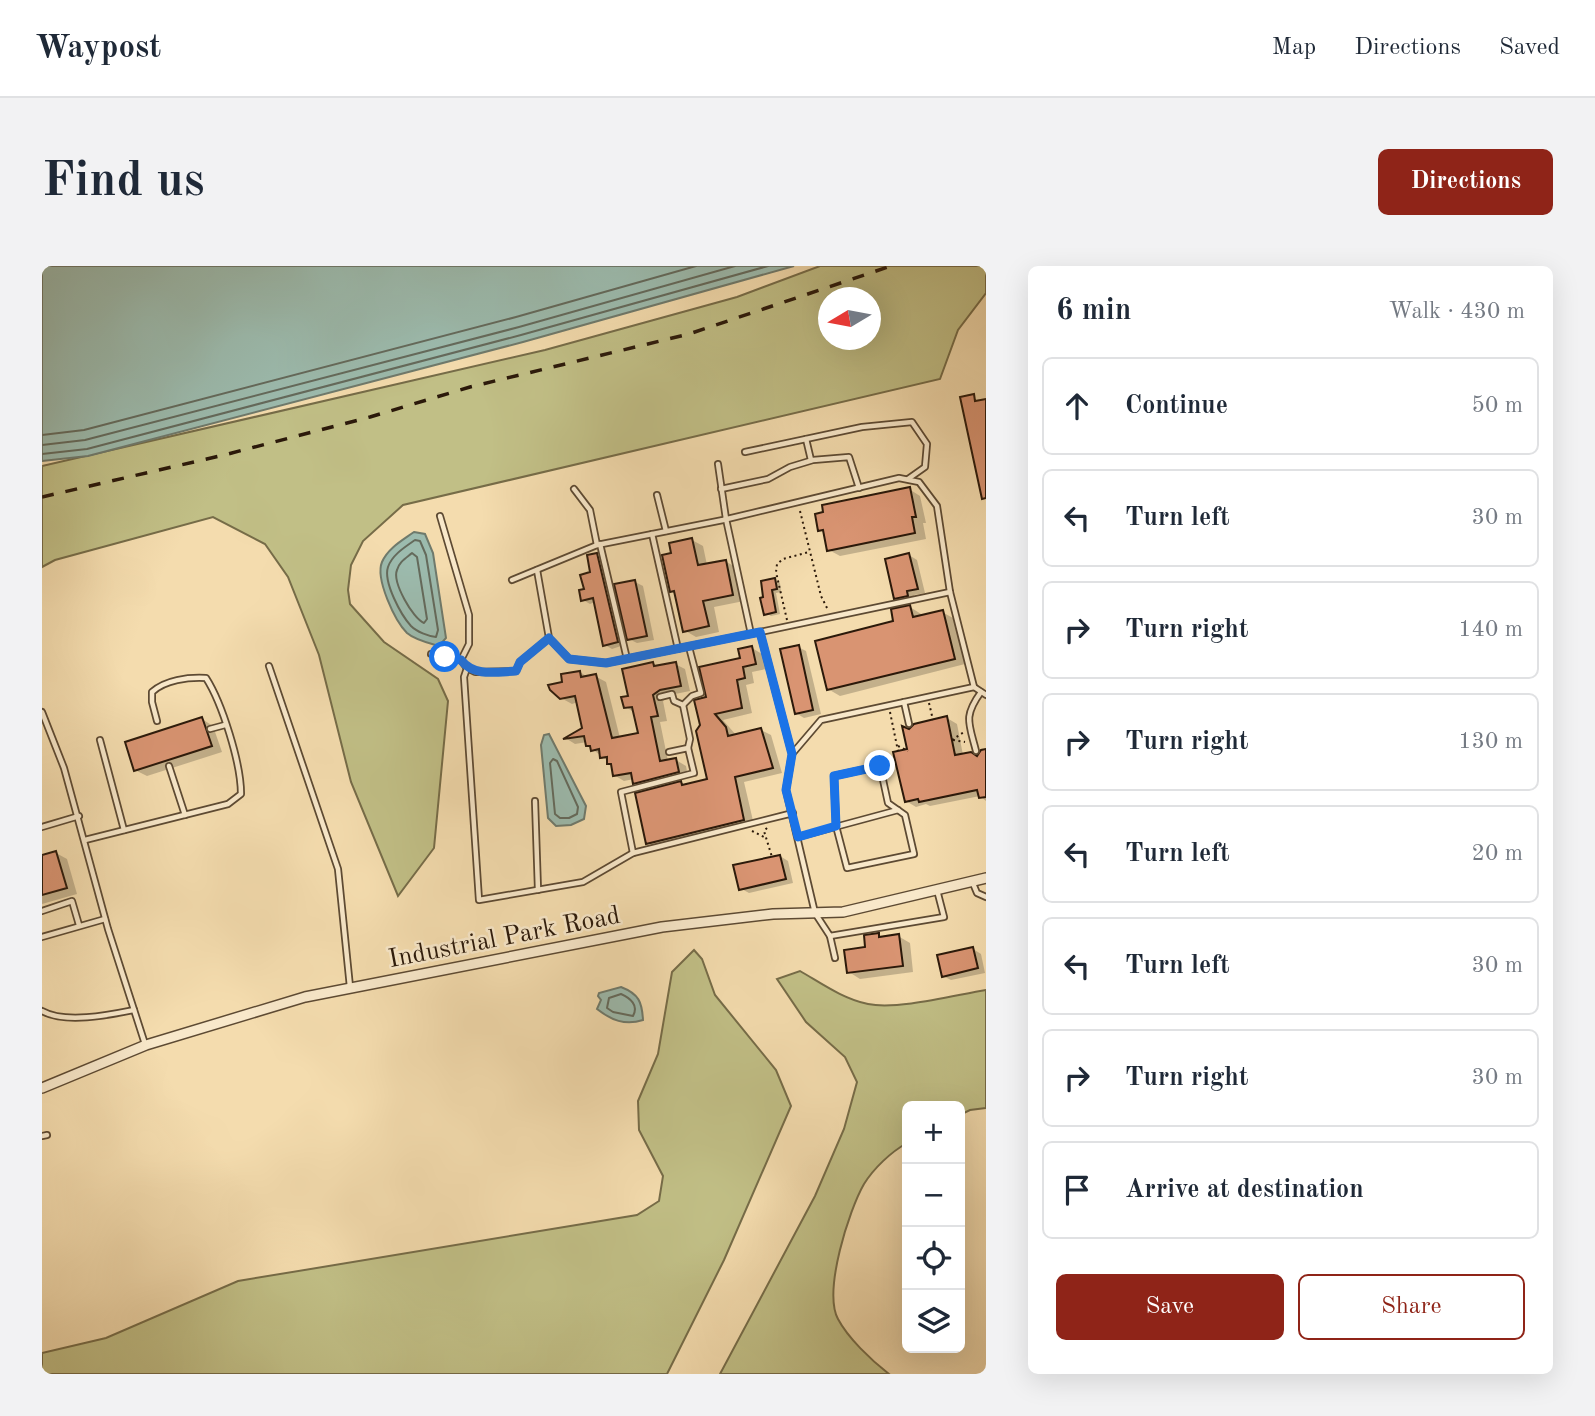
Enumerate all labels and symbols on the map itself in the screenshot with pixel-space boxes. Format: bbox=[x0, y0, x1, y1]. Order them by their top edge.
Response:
north arrow bbox=[818, 287, 881, 350]
route start bbox=[429, 641, 460, 672]
route end bbox=[864, 750, 895, 781]
street label: Industrial Park Road bbox=[386, 903, 623, 973]

